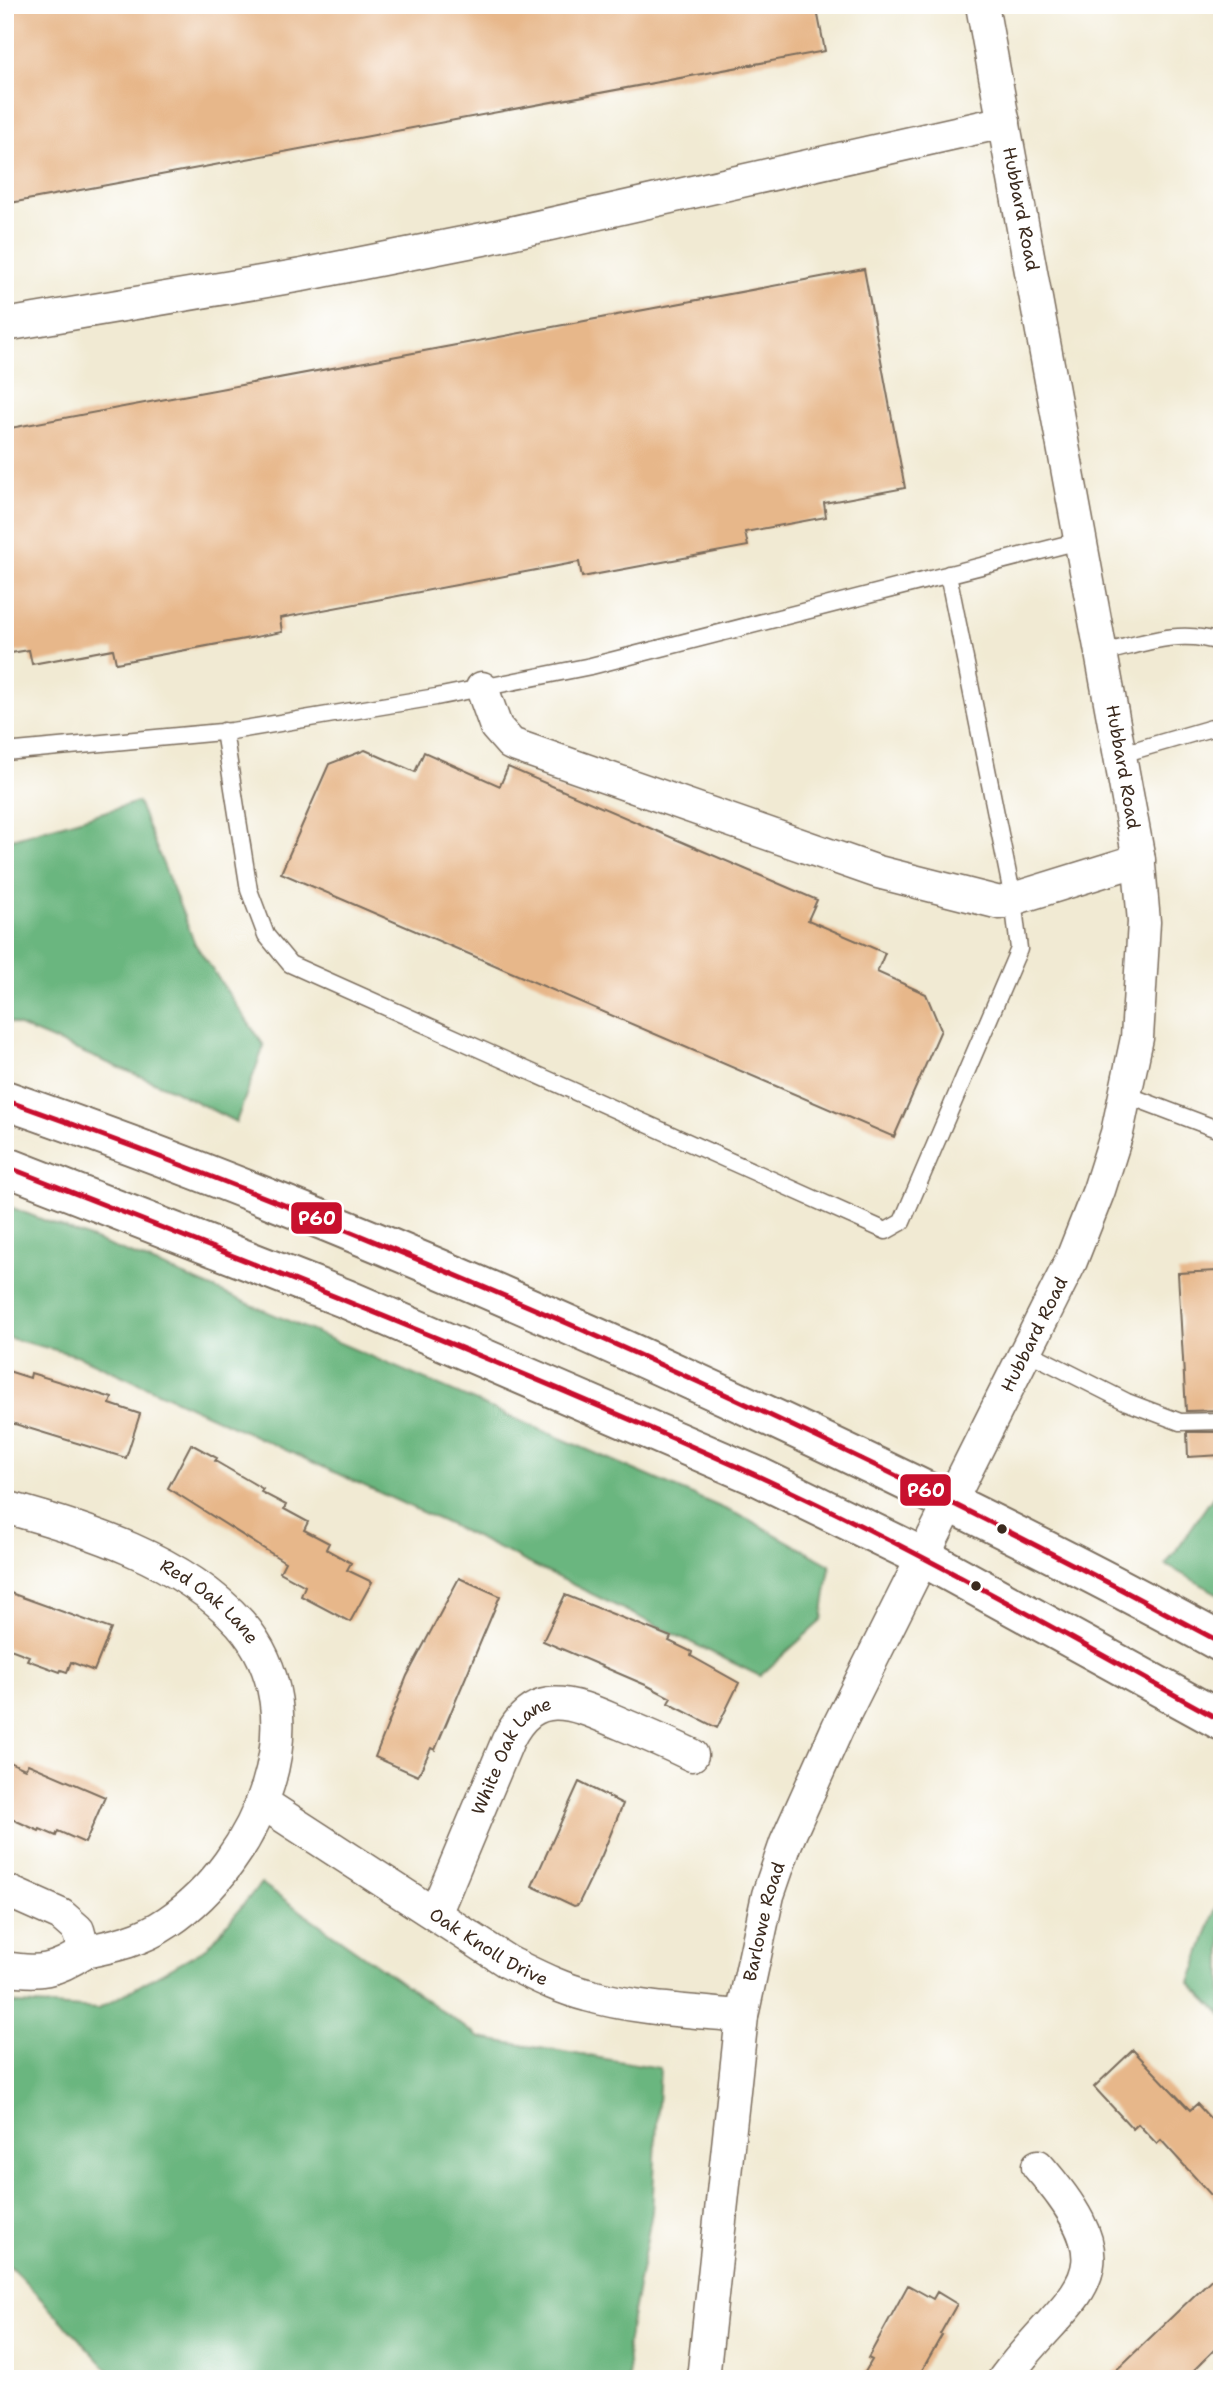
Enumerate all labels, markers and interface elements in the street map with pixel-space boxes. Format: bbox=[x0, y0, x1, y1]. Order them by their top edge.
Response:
street label: Hubbard Road bbox=[997, 145, 1045, 273]
street label: Hubbard Road bbox=[1100, 703, 1146, 831]
line badge: P60 bbox=[290, 1201, 343, 1235]
text: P60 bbox=[298, 1206, 336, 1231]
street label: Hubbard Road bbox=[995, 1273, 1073, 1396]
line badge: P60 bbox=[899, 1473, 952, 1507]
text: P60 bbox=[907, 1478, 945, 1503]
unlabelled marker bbox=[995, 1522, 1009, 1536]
street label: Red Oak Lane bbox=[156, 1553, 264, 1649]
unlabelled marker bbox=[969, 1579, 983, 1593]
street label: White Oak Lane bbox=[466, 1692, 553, 1819]
street label: Barlowe Road bbox=[738, 1859, 791, 1984]
street label: Oak Knoll Drive bbox=[425, 1902, 552, 1992]

